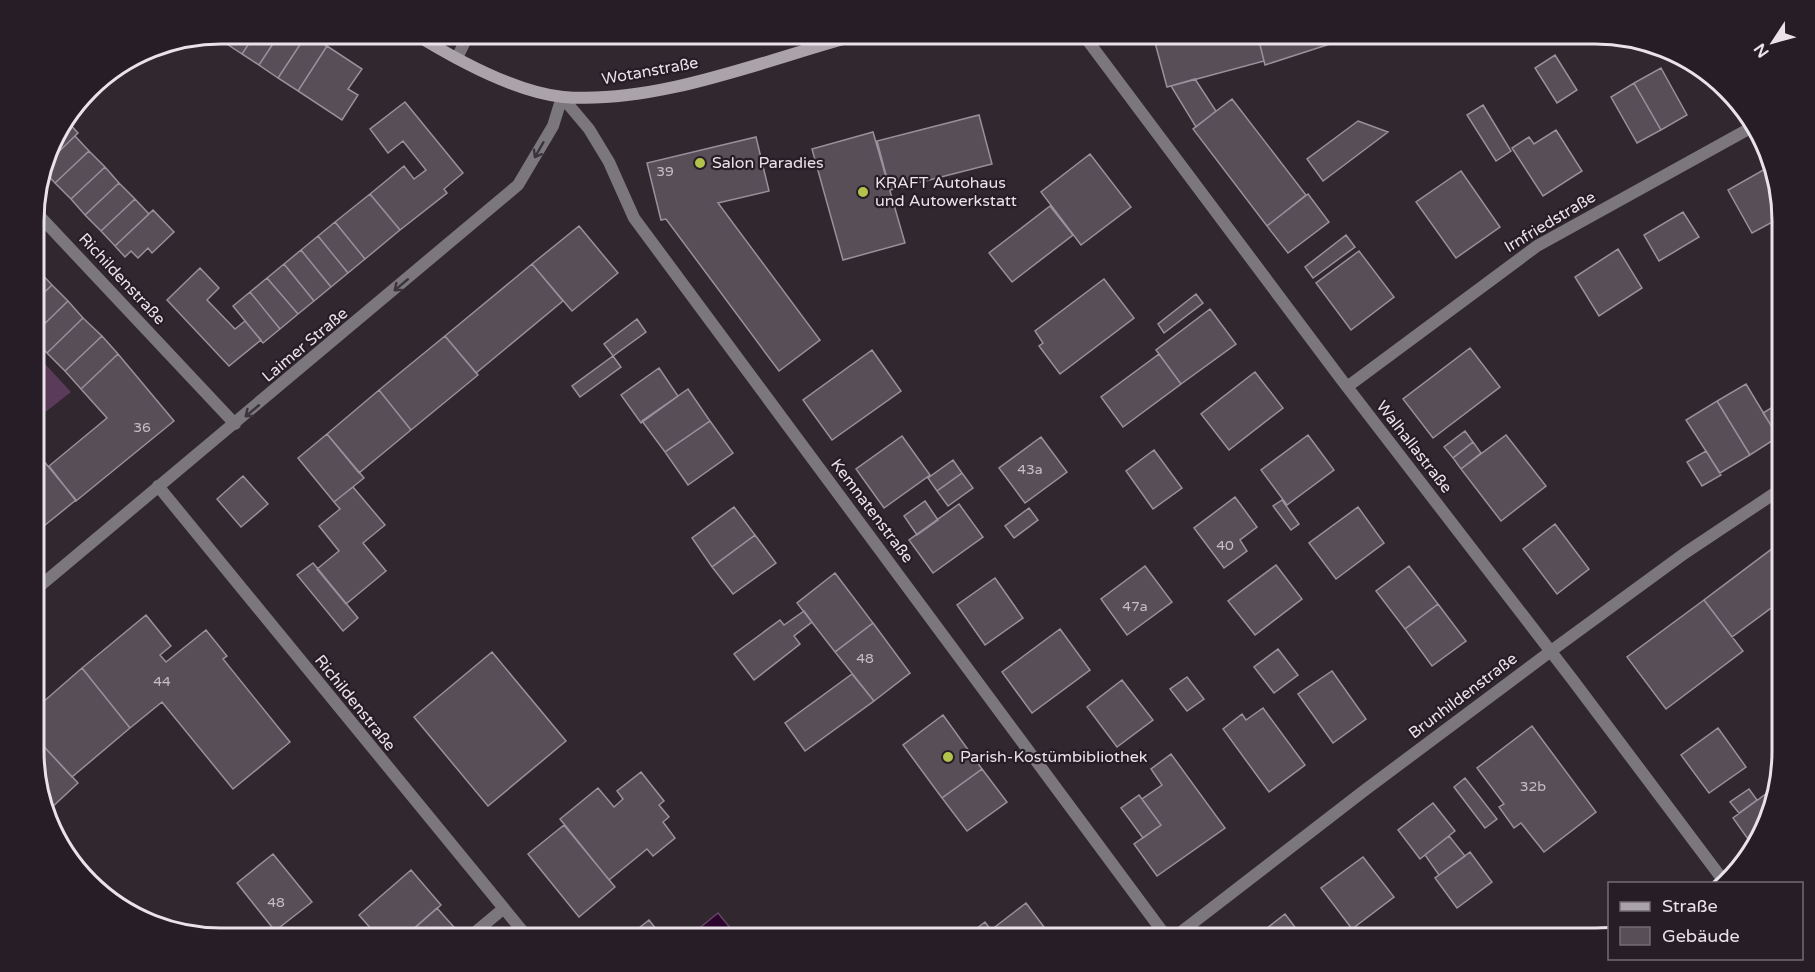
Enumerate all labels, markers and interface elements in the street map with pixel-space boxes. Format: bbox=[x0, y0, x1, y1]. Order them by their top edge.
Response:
north arrow bbox=[1743, 12, 1803, 72]
text: N bbox=[1750, 39, 1774, 61]
street label: Wotanstraße bbox=[600, 53, 700, 89]
one-way arrow bbox=[533, 141, 545, 158]
place label: Salon Paradies bbox=[712, 153, 824, 173]
marker: Salon Paradies bbox=[693, 156, 707, 170]
house number: 39 bbox=[656, 163, 674, 180]
place label: KRAFT Autohaus und Autowerkstatt bbox=[875, 173, 1017, 211]
marker: KRAFT Autohaus und Autowerkstatt bbox=[856, 185, 870, 199]
street label: Irnfriedstraße bbox=[1501, 187, 1599, 257]
street label: Richildenstraße bbox=[74, 229, 170, 329]
one-way arrow bbox=[393, 279, 409, 292]
street label: Laimer Straße bbox=[258, 303, 352, 387]
street label: Walhallastraße bbox=[1372, 397, 1456, 497]
one-way arrow bbox=[244, 404, 260, 417]
house number: 36 bbox=[133, 419, 151, 436]
street label: Kemnatenstraße bbox=[826, 455, 918, 567]
house number: 43a bbox=[1017, 461, 1043, 478]
house number: 40 bbox=[1216, 537, 1234, 554]
house number: 47a bbox=[1122, 598, 1148, 615]
street label: Brunhildenstraße bbox=[1405, 649, 1521, 743]
house number: 48 bbox=[856, 650, 874, 667]
street label: Richildenstraße bbox=[310, 651, 400, 755]
house number: 44 bbox=[153, 673, 171, 690]
place label: Parish-Kostümbibliothek bbox=[960, 747, 1148, 767]
marker: Parish-Kostümbibliothek bbox=[941, 750, 955, 764]
house number: 32b bbox=[1520, 778, 1546, 795]
legend bbox=[1608, 882, 1803, 960]
house number: 48 bbox=[267, 894, 285, 911]
text: Straße bbox=[1662, 895, 1718, 917]
text: Gebäude bbox=[1662, 925, 1740, 947]

